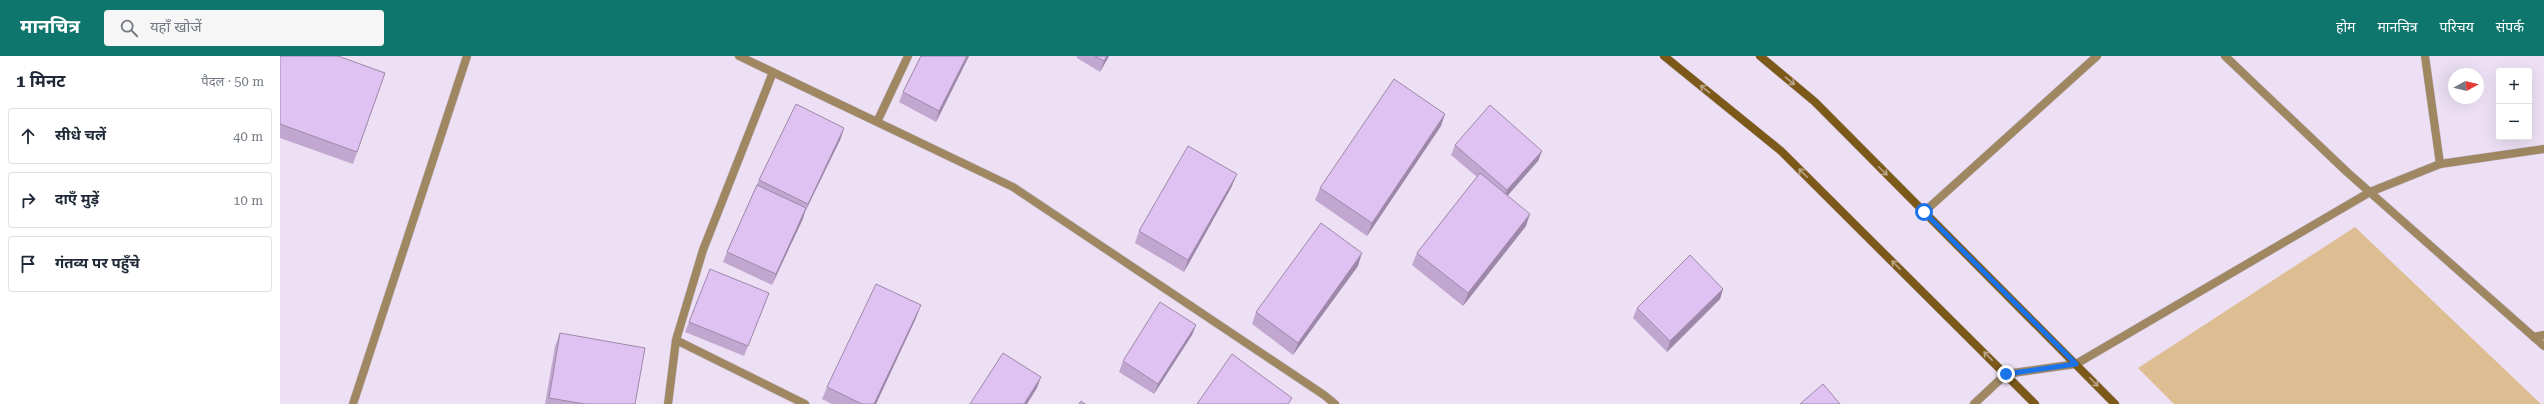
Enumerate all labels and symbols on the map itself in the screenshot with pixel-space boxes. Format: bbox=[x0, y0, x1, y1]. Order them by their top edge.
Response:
north arrow bbox=[2448, 68, 2484, 104]
one-way arrow bbox=[1785, 77, 1795, 86]
one-way arrow bbox=[1699, 84, 1710, 93]
one-way arrow bbox=[1878, 166, 1888, 176]
one-way arrow bbox=[1798, 168, 1808, 178]
route start bbox=[1915, 203, 1933, 221]
one-way arrow bbox=[1891, 260, 1901, 270]
one-way arrow bbox=[1983, 351, 1993, 361]
route end bbox=[1997, 365, 2015, 383]
one-way arrow bbox=[2089, 377, 2099, 387]

